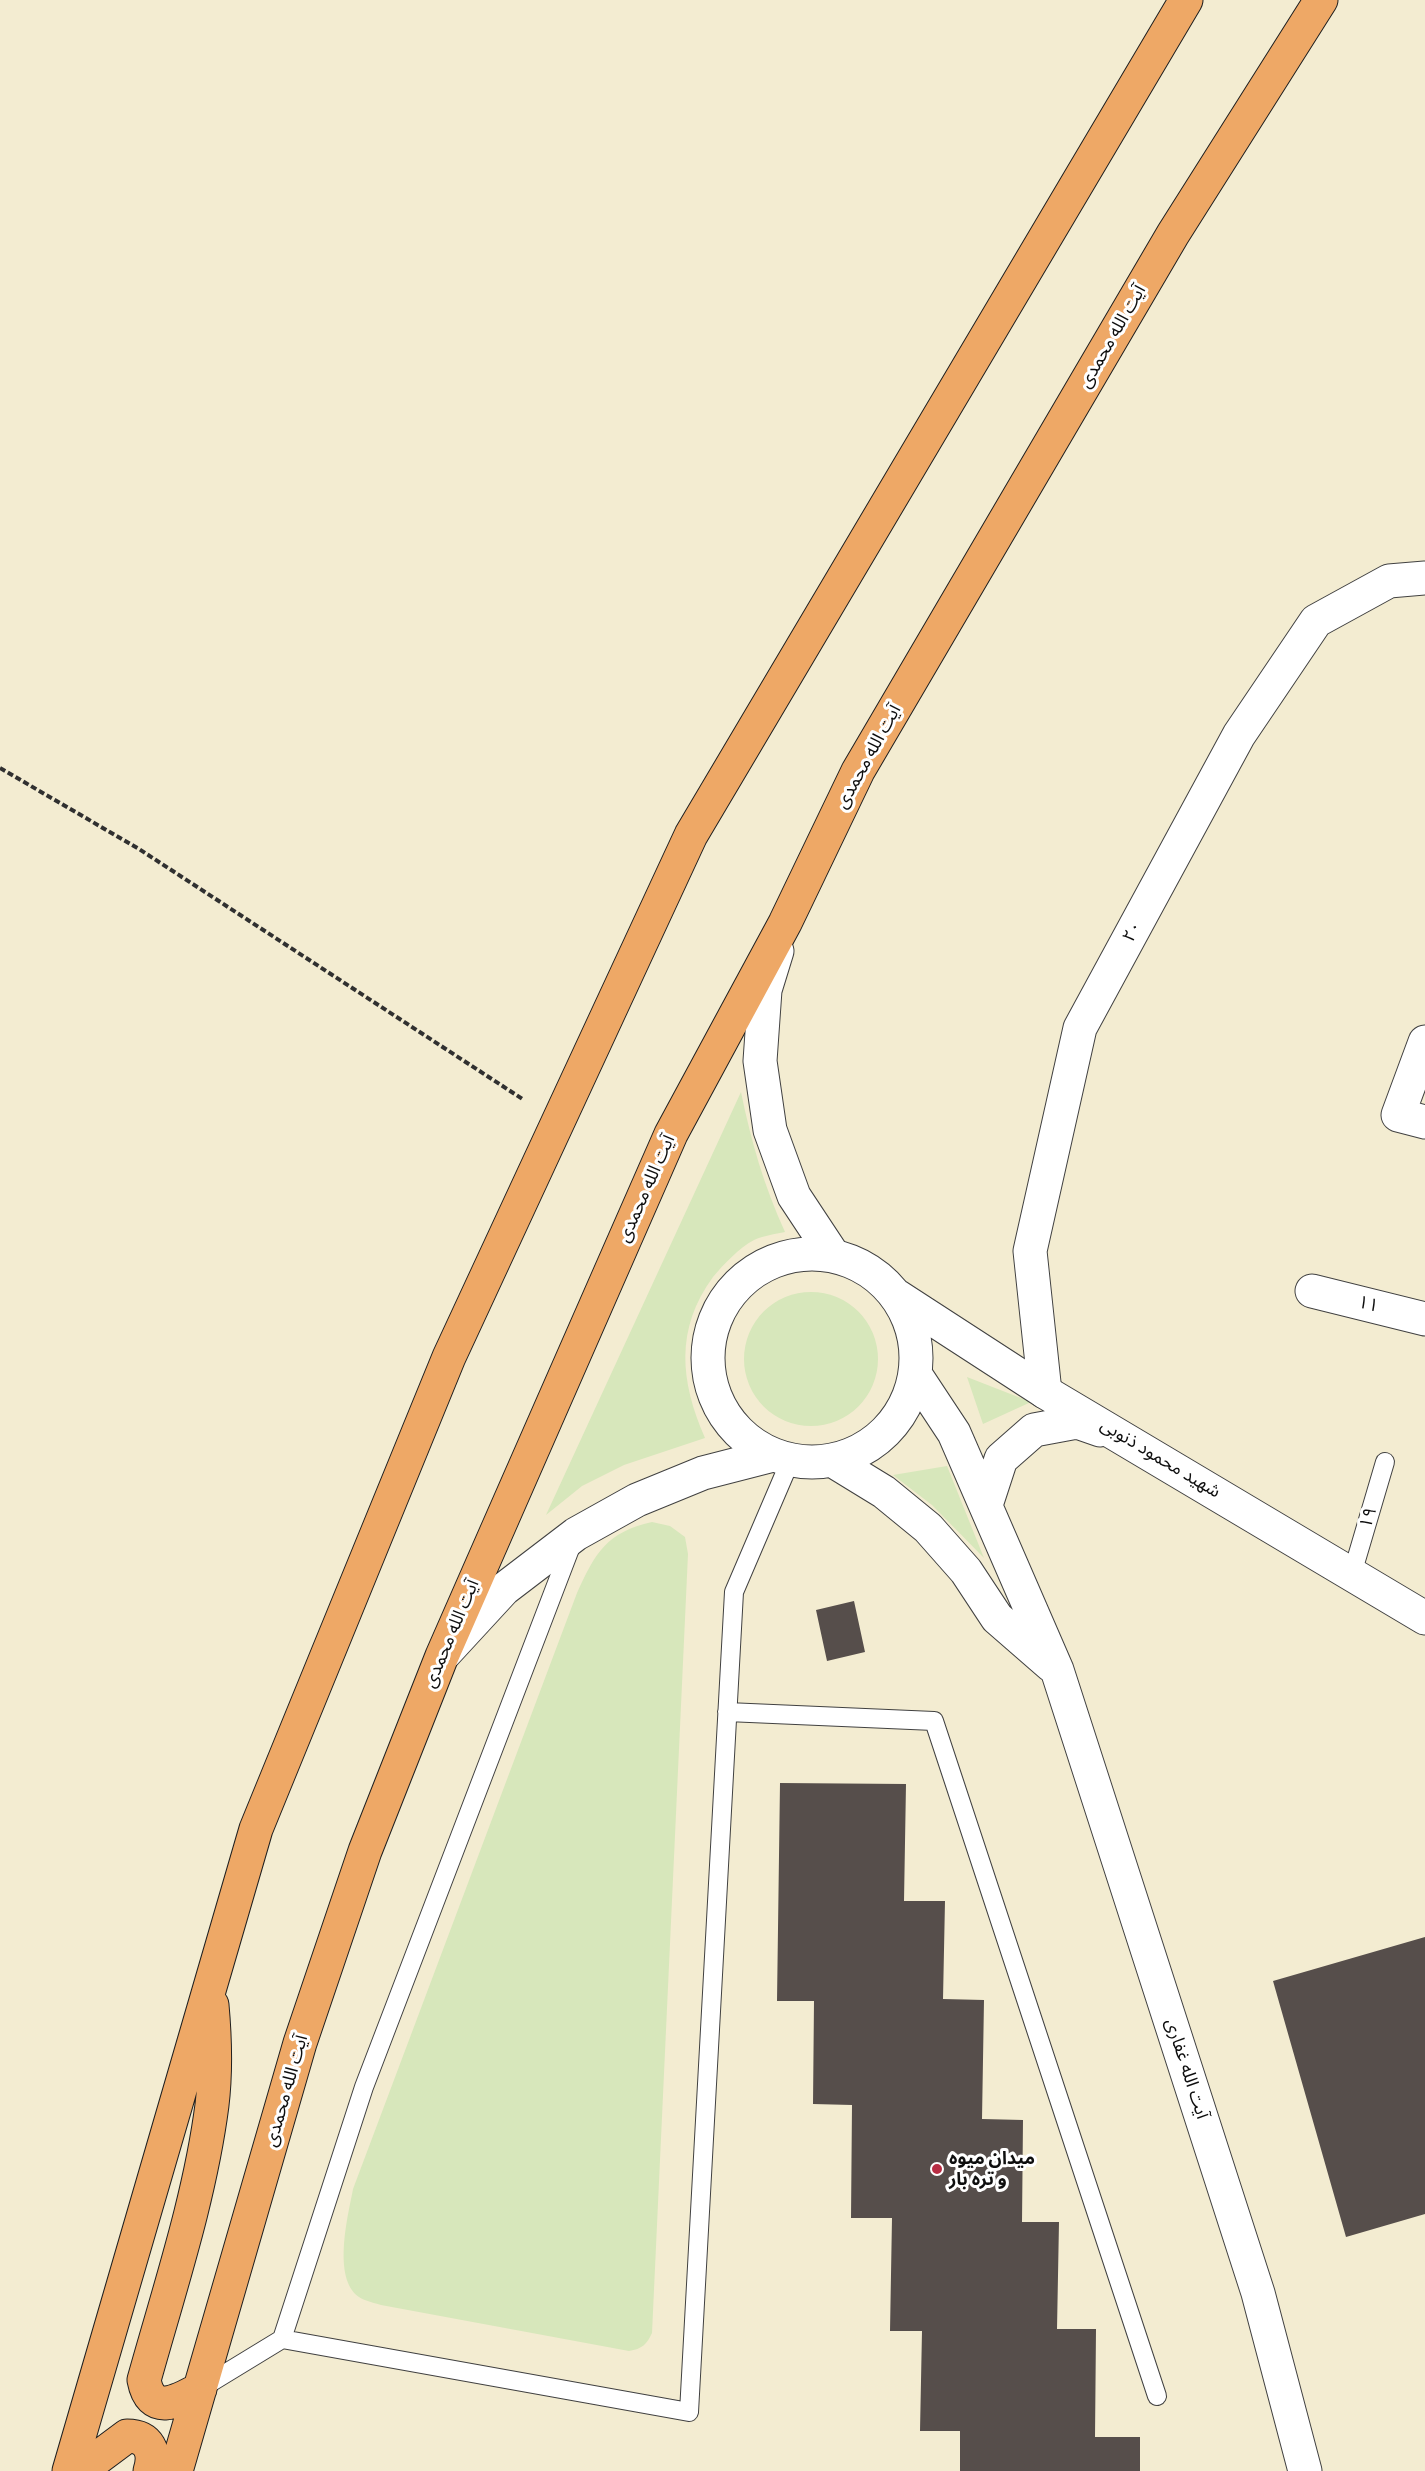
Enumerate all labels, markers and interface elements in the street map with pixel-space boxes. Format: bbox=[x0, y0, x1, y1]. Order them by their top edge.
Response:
street label: آیت الله محمدی bbox=[1075, 282, 1151, 392]
street label: آیت الله محمدی bbox=[832, 701, 906, 813]
street label: ۲۰ bbox=[1119, 918, 1147, 946]
street label: آیت الله محمدی bbox=[614, 1132, 680, 1246]
street label: ۱۱ bbox=[1355, 1292, 1381, 1318]
street label: شهید محمود ذنوبی bbox=[1096, 1415, 1224, 1503]
street label: ۱۹ bbox=[1356, 1505, 1382, 1531]
street label: آیت الله محمدی bbox=[420, 1577, 484, 1691]
street label: آیت الله غفاری bbox=[1160, 2016, 1212, 2122]
street label: آیت الله محمدی bbox=[261, 2033, 313, 2149]
place label: میدان میوه و تره بار bbox=[949, 2148, 1035, 2190]
marker: میدان میوه و تره بار bbox=[930, 2162, 944, 2176]

